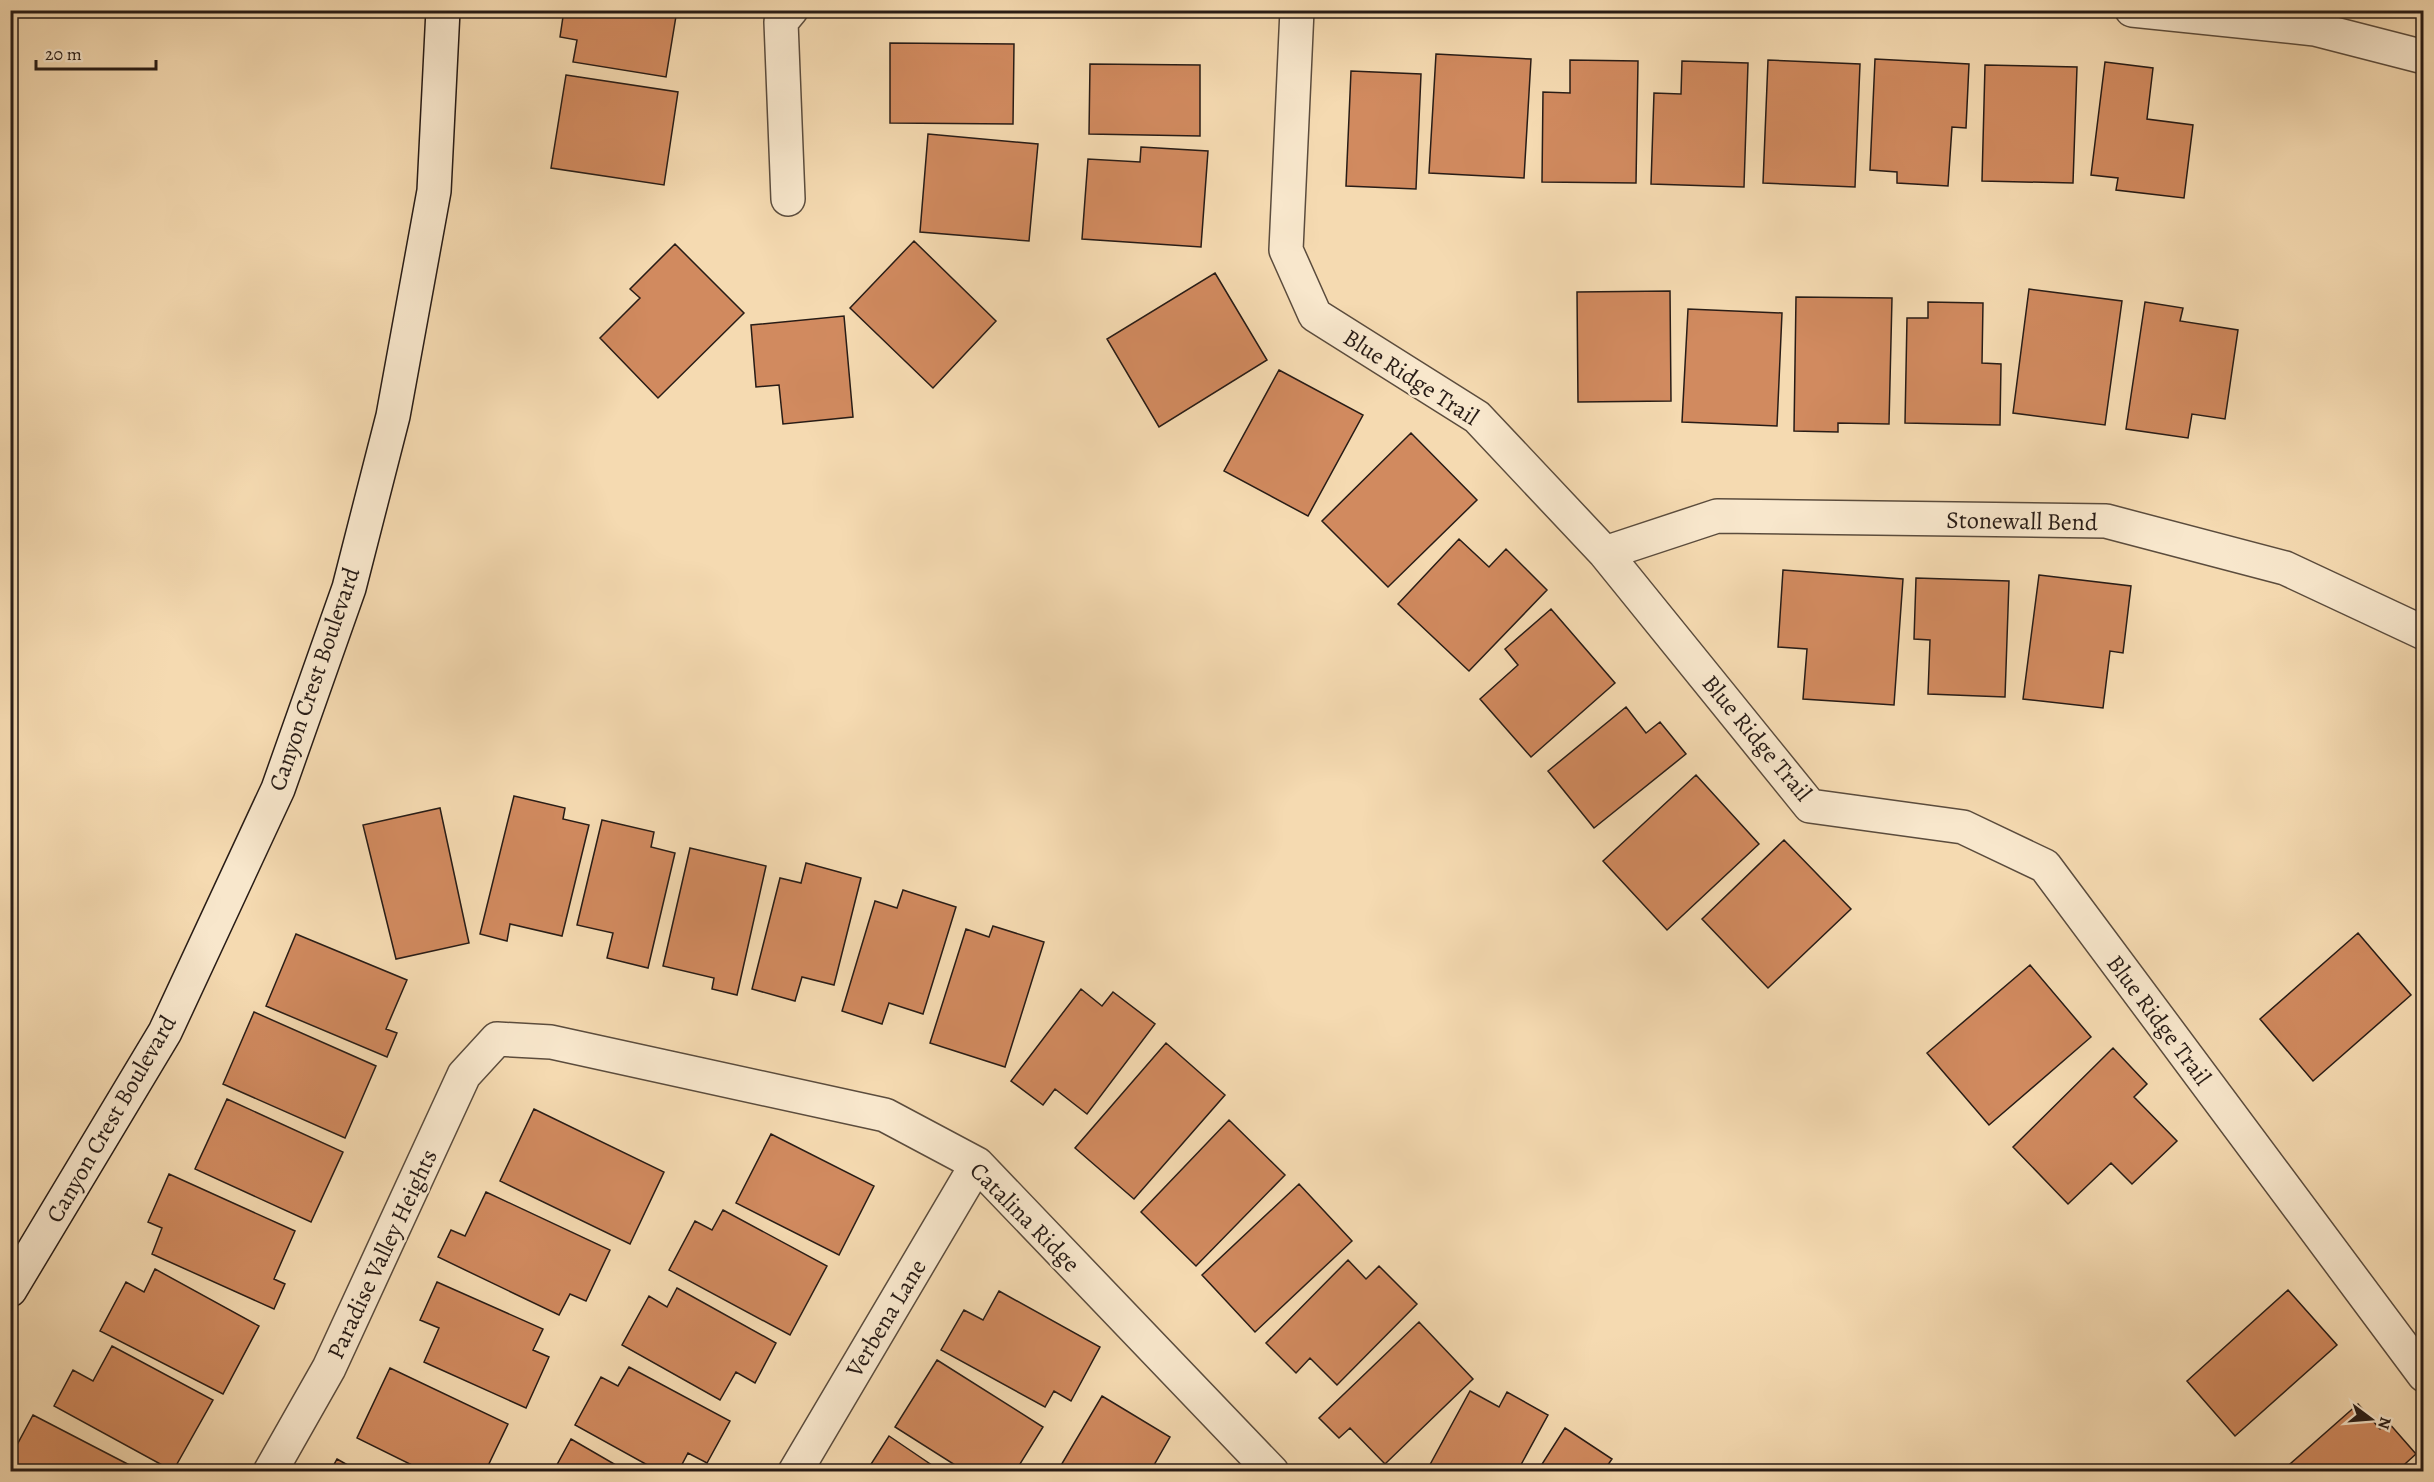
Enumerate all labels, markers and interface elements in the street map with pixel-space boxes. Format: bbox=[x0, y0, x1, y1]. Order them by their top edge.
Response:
scale bar bbox=[36, 33, 156, 71]
text: 20 m bbox=[45, 42, 82, 66]
street label: Blue Ridge Trail bbox=[1337, 321, 1485, 433]
street label: Stonewall Bend bbox=[1946, 504, 2098, 538]
street label: Canyon Crest Boulevard bbox=[261, 563, 367, 795]
street label: Blue Ridge Trail bbox=[1695, 668, 1819, 808]
street label: Blue Ridge Trail bbox=[2099, 948, 2219, 1092]
street label: Canyon Crest Boulevard bbox=[38, 1009, 184, 1229]
street label: Paradise Valley Heights bbox=[319, 1144, 445, 1364]
street label: Catalina Ridge bbox=[963, 1155, 1087, 1279]
street label: Verbena Lane bbox=[838, 1253, 934, 1384]
north arrow bbox=[2341, 1389, 2401, 1449]
text: N bbox=[2372, 1414, 2397, 1432]

